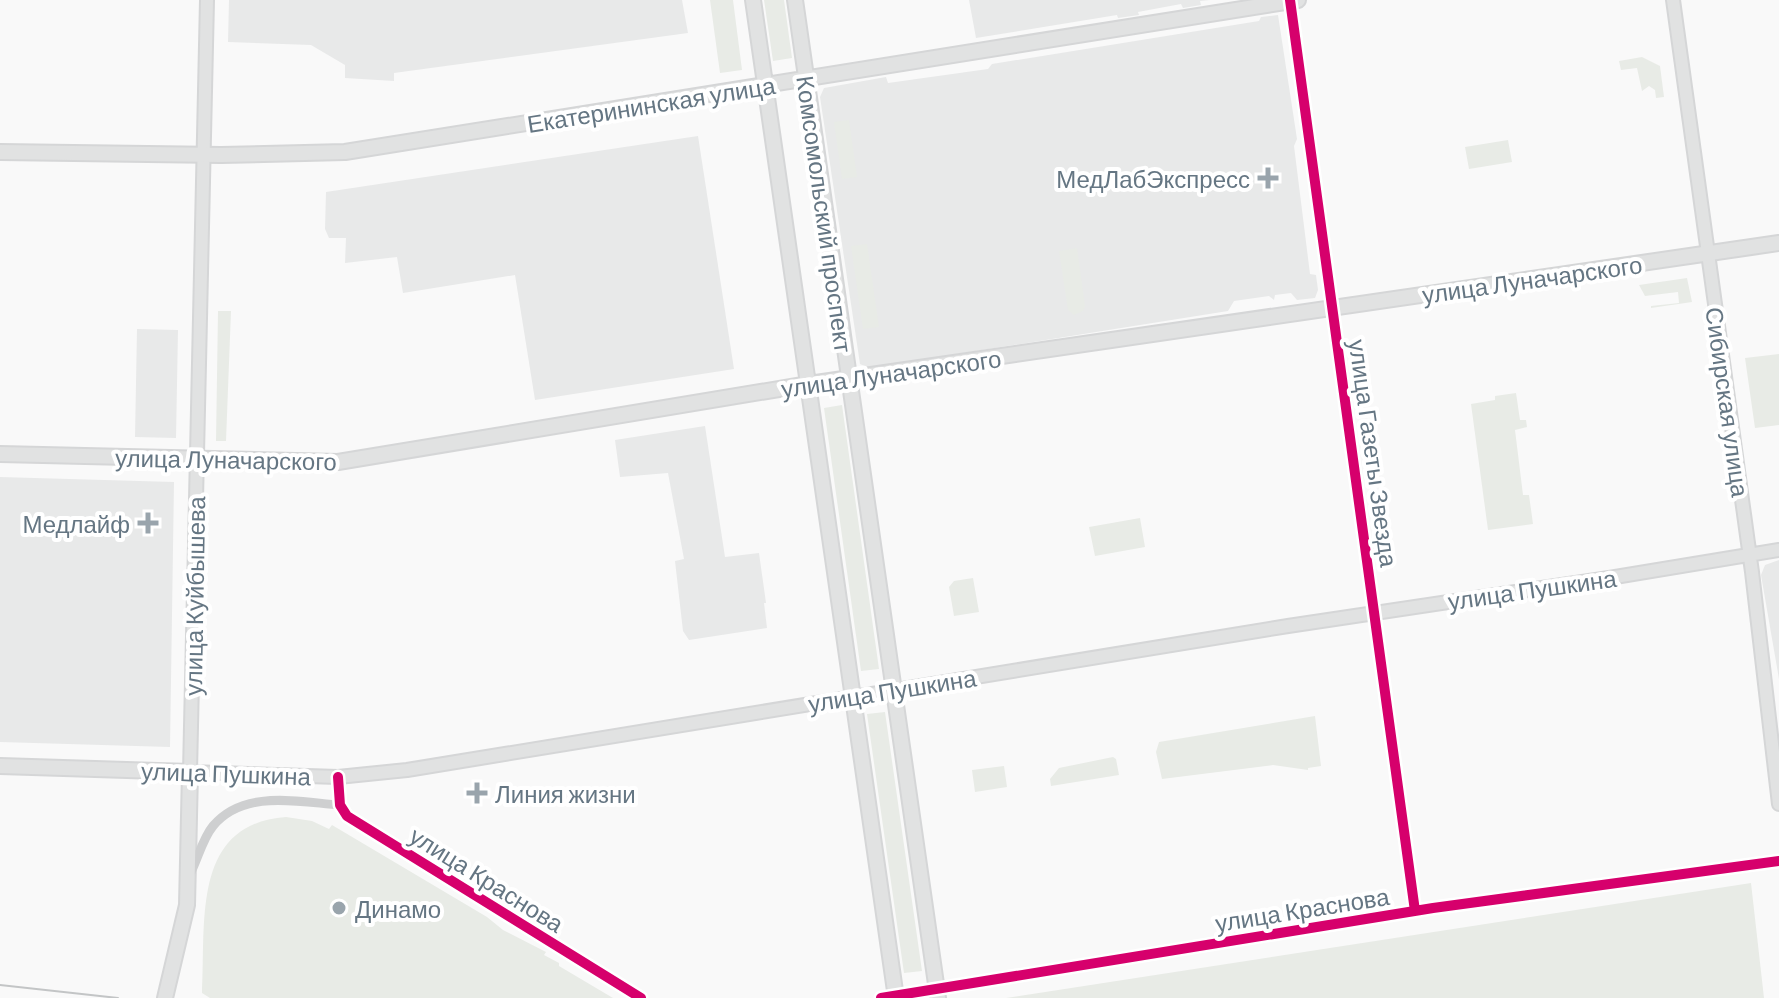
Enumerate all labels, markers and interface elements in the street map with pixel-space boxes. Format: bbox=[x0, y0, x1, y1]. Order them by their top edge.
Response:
street label: Екатерининская улица bbox=[525, 70, 778, 138]
street label: Комсомольский проспект bbox=[791, 74, 859, 354]
place label: МедЛабЭкспресс bbox=[1056, 164, 1250, 193]
marker: МедЛабЭкспресс bbox=[1257, 167, 1279, 189]
street label: улица Луначарского bbox=[1420, 249, 1644, 309]
street label: Сибирская улица bbox=[1700, 305, 1756, 499]
street label: улица Газеты Звезда bbox=[1344, 337, 1404, 569]
street label: улица Луначарского bbox=[779, 343, 1003, 403]
street label: улица Луначарского bbox=[115, 443, 337, 475]
street label: улица Куйбышева bbox=[178, 495, 210, 696]
place label: Медлайф bbox=[22, 509, 130, 538]
marker: Медлайф bbox=[137, 512, 159, 534]
street label: улица Пушкина bbox=[1446, 563, 1619, 615]
street label: улица Пушкина bbox=[806, 662, 979, 718]
street label: улица Пушкина bbox=[141, 756, 312, 790]
place label: Линия жизни bbox=[495, 779, 636, 808]
marker: Линия жизни bbox=[466, 782, 488, 804]
street label: улица Краснова bbox=[405, 820, 570, 938]
street label: улица Краснова bbox=[1213, 881, 1392, 937]
place label: Динамо bbox=[355, 894, 441, 923]
marker: Динамо bbox=[330, 899, 348, 917]

